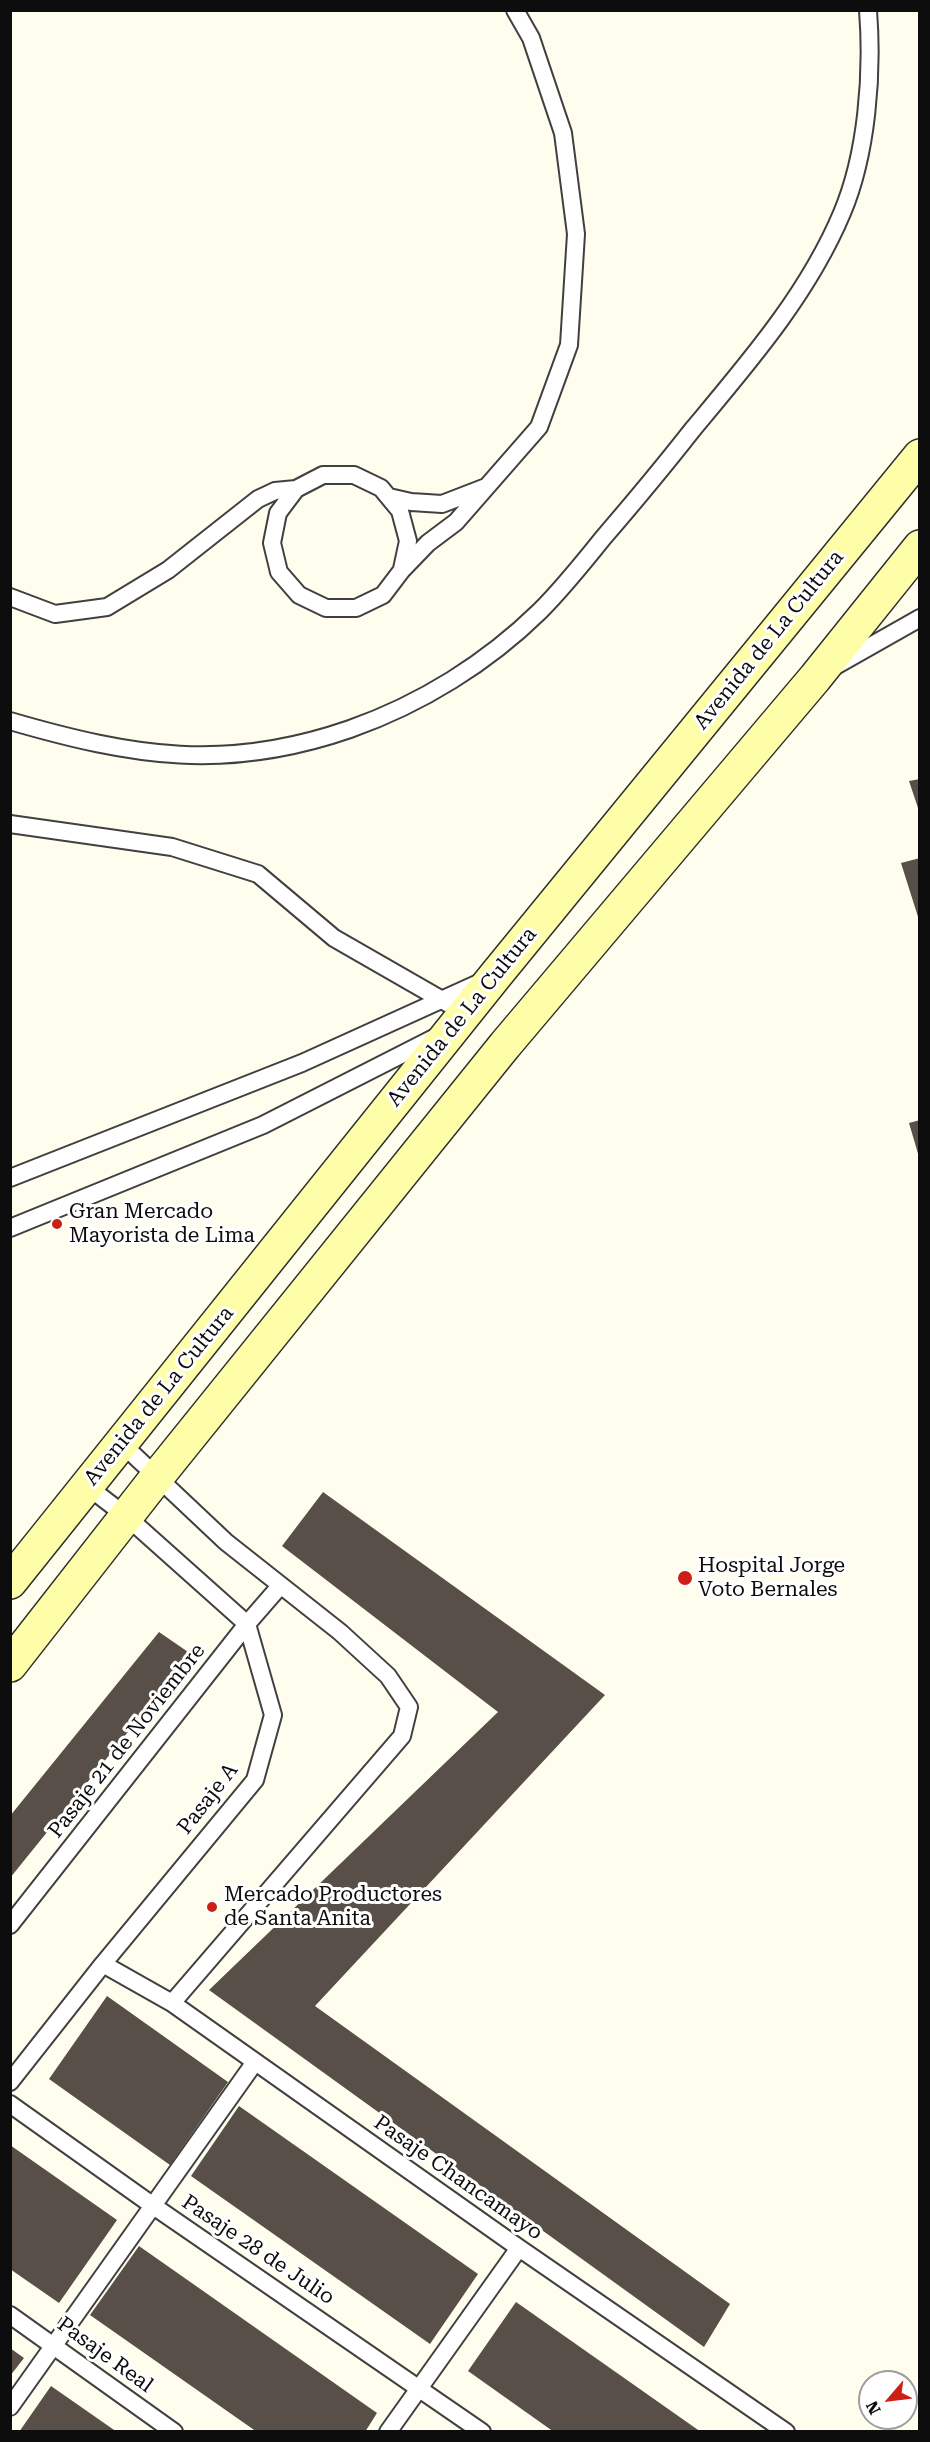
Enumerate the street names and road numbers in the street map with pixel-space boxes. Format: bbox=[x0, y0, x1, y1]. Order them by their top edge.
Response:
street label: Avenida de La Cultura bbox=[689, 545, 849, 735]
street label: Avenida de La Cultura bbox=[382, 922, 542, 1112]
street label: Avenida de La Cultura bbox=[79, 1301, 239, 1491]
street label: Pasaje 21 de Noviembre bbox=[43, 1639, 211, 1843]
street label: Pasaje A bbox=[172, 1758, 244, 1840]
street label: Pasaje Chancamayo bbox=[369, 2110, 547, 2246]
street label: Pasaje 28 de Julio bbox=[177, 2190, 339, 2310]
street label: Pasaje Real bbox=[52, 2312, 158, 2398]

